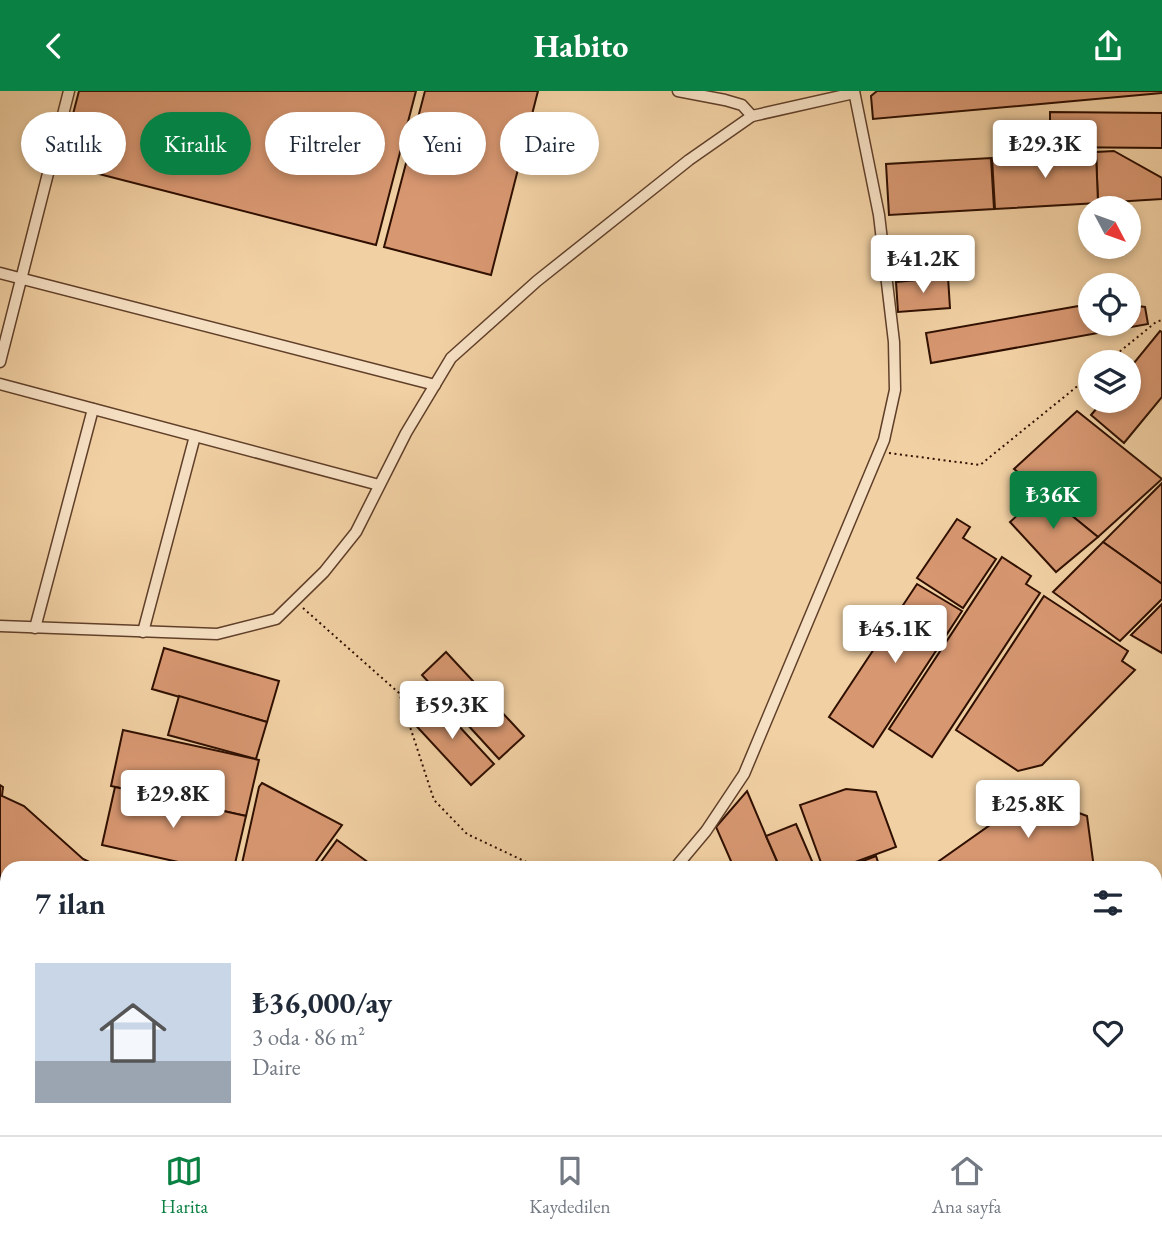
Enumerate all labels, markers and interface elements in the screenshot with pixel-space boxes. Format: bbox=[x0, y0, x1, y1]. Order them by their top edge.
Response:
text: Habito bbox=[534, 25, 628, 67]
icon: back bbox=[35, 27, 73, 65]
icon: share bbox=[1089, 27, 1127, 65]
chip: Satılık bbox=[21, 112, 126, 175]
chip: Kiralık bbox=[140, 112, 251, 175]
chip: Filtreler bbox=[265, 112, 385, 175]
chip: Yeni bbox=[399, 112, 486, 175]
chip: Daire bbox=[500, 112, 599, 175]
pin: ₺29.3K bbox=[988, 120, 1102, 180]
text: ₺29.3K bbox=[1009, 128, 1081, 158]
north arrow bbox=[1078, 196, 1141, 259]
map controls bbox=[1078, 196, 1141, 413]
pin: ₺41.2K bbox=[866, 235, 980, 295]
text: ₺41.2K bbox=[887, 243, 959, 273]
button: locate bbox=[1078, 273, 1141, 336]
button: layers bbox=[1078, 350, 1141, 413]
pin: ₺36K bbox=[1012, 471, 1094, 531]
text: ₺36K bbox=[1026, 479, 1080, 509]
pin: ₺45.1K bbox=[838, 605, 952, 665]
text: ₺45.1K bbox=[859, 613, 931, 643]
pin: ₺59.3K bbox=[395, 681, 509, 741]
text: ₺59.3K bbox=[416, 689, 488, 719]
pin: ₺29.8K bbox=[116, 771, 230, 830]
text: ₺29.8K bbox=[137, 778, 209, 808]
pin: ₺25.8K bbox=[971, 781, 1085, 840]
text: ₺25.8K bbox=[992, 788, 1064, 818]
text: 7 ilan bbox=[35, 884, 106, 923]
icon: filters bbox=[1089, 884, 1127, 922]
text: ₺36,000/ay bbox=[252, 983, 392, 1022]
icon: home bbox=[91, 991, 175, 1075]
icon: heart bbox=[1089, 1014, 1127, 1052]
text: 3 oda · 86 m² bbox=[252, 1022, 365, 1052]
text: Daire bbox=[252, 1052, 301, 1082]
tab: Harita bbox=[161, 1152, 208, 1219]
tab: Kaydedilen bbox=[529, 1152, 611, 1219]
tab: Ana sayfa bbox=[932, 1152, 1001, 1219]

